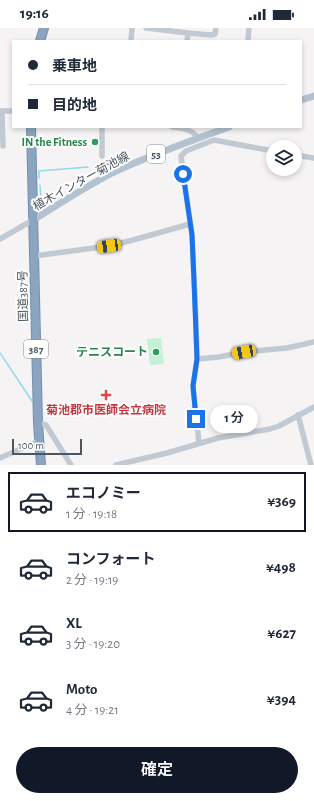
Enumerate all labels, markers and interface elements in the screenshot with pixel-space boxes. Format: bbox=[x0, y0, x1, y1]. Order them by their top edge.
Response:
text: 19:16 bbox=[20, 6, 49, 21]
text: 乗車地 bbox=[52, 59, 97, 74]
text: 目的地 bbox=[52, 98, 97, 113]
place label: IN the Fitness bbox=[21, 136, 87, 148]
marker: IN the Fitness bbox=[90, 137, 100, 147]
map controls bbox=[266, 140, 302, 176]
button: layers bbox=[266, 140, 302, 176]
road number: 53 bbox=[147, 145, 165, 163]
street label: 植木インター菊池線 bbox=[30, 149, 131, 212]
route start bbox=[174, 165, 192, 183]
car bbox=[96, 238, 122, 254]
street label: 国道387号 bbox=[16, 270, 29, 322]
road number: 387 bbox=[24, 340, 48, 358]
car bbox=[231, 344, 257, 360]
place label: テニスコート bbox=[76, 346, 148, 358]
marker: テニスコート bbox=[151, 347, 161, 357]
marker: 菊池郡市医師会立病院 bbox=[100, 389, 112, 401]
place label: 菊池郡市医師会立病院 bbox=[46, 403, 166, 416]
callout: 1 分 bbox=[210, 405, 258, 433]
route end bbox=[187, 410, 205, 428]
text: 1 分 bbox=[224, 412, 244, 425]
scale bar bbox=[12, 437, 82, 456]
text: 100 m bbox=[18, 440, 44, 451]
icon: car bbox=[18, 484, 54, 520]
text: エコノミー bbox=[66, 486, 141, 501]
text: ¥369 bbox=[267, 494, 296, 509]
text: 1 分 · 19:18 bbox=[66, 508, 117, 521]
icon: car bbox=[18, 550, 54, 586]
text: コンフォート bbox=[66, 552, 156, 567]
text: ¥498 bbox=[266, 560, 296, 575]
text: 2 分 · 19:19 bbox=[66, 574, 118, 587]
icon: car bbox=[18, 616, 54, 652]
text: XL bbox=[66, 616, 82, 631]
text: ¥627 bbox=[267, 626, 296, 641]
text: 3 分 · 19:20 bbox=[66, 638, 120, 651]
icon: car bbox=[18, 682, 54, 718]
text: Moto bbox=[66, 682, 98, 697]
text: ¥394 bbox=[267, 692, 296, 707]
text: 4 分 · 19:21 bbox=[66, 704, 119, 717]
button: 確定 bbox=[16, 747, 298, 793]

